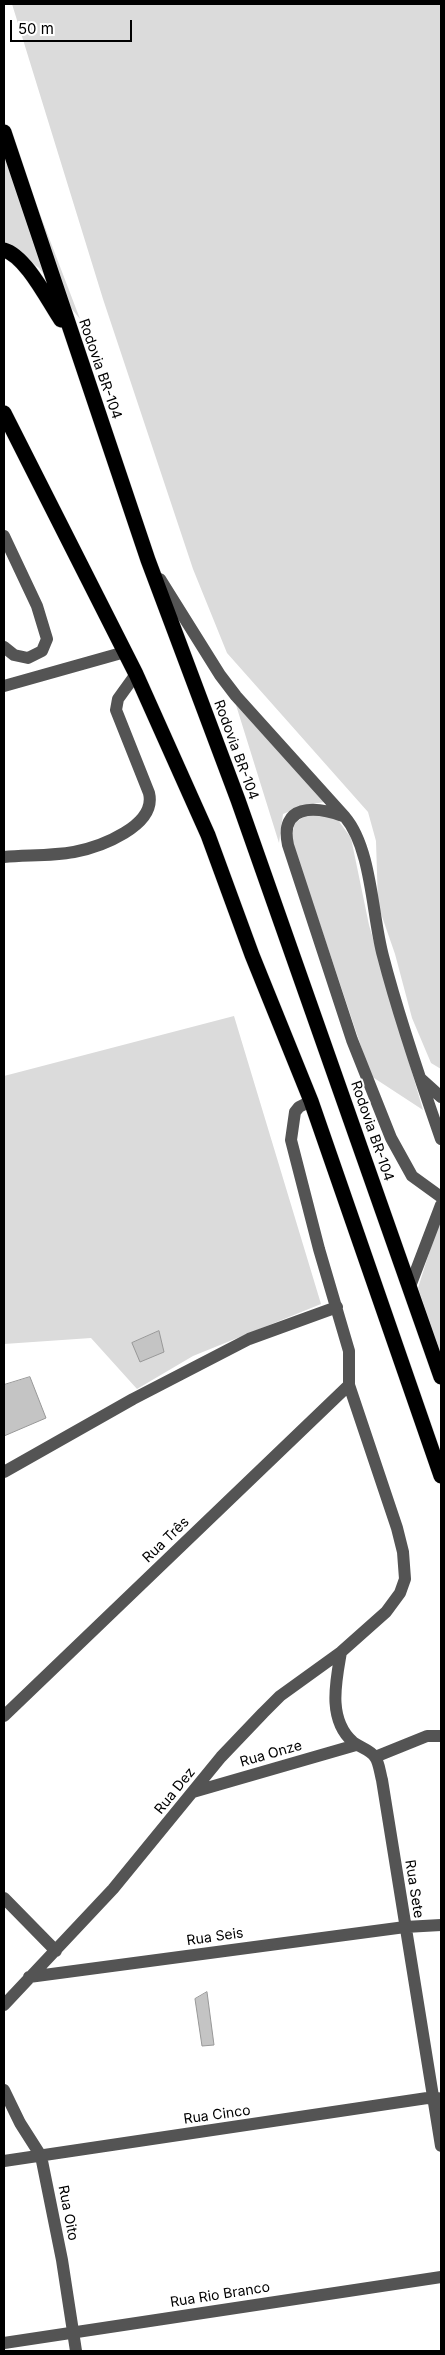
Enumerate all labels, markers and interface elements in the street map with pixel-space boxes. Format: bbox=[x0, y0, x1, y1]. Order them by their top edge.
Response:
scale bar bbox=[12, 10, 135, 42]
text: 50 m bbox=[18, 19, 54, 38]
street label: Rodovia BR-104 bbox=[75, 317, 125, 421]
street label: Rodovia BR-104 bbox=[210, 698, 262, 802]
street label: Rodovia BR-104 bbox=[347, 1079, 397, 1183]
street label: Rua Três bbox=[139, 1514, 193, 1566]
street label: Rua Onze bbox=[238, 1737, 304, 1771]
street label: Rua Dez bbox=[151, 1764, 199, 1818]
street label: Rua Sete bbox=[401, 1859, 427, 1919]
street label: Rua Seis bbox=[186, 1925, 244, 1949]
street label: Rua Cinco bbox=[182, 2102, 252, 2128]
street label: Rua Oito bbox=[54, 2184, 82, 2242]
street label: Rua Rio Branco bbox=[169, 2279, 271, 2311]

